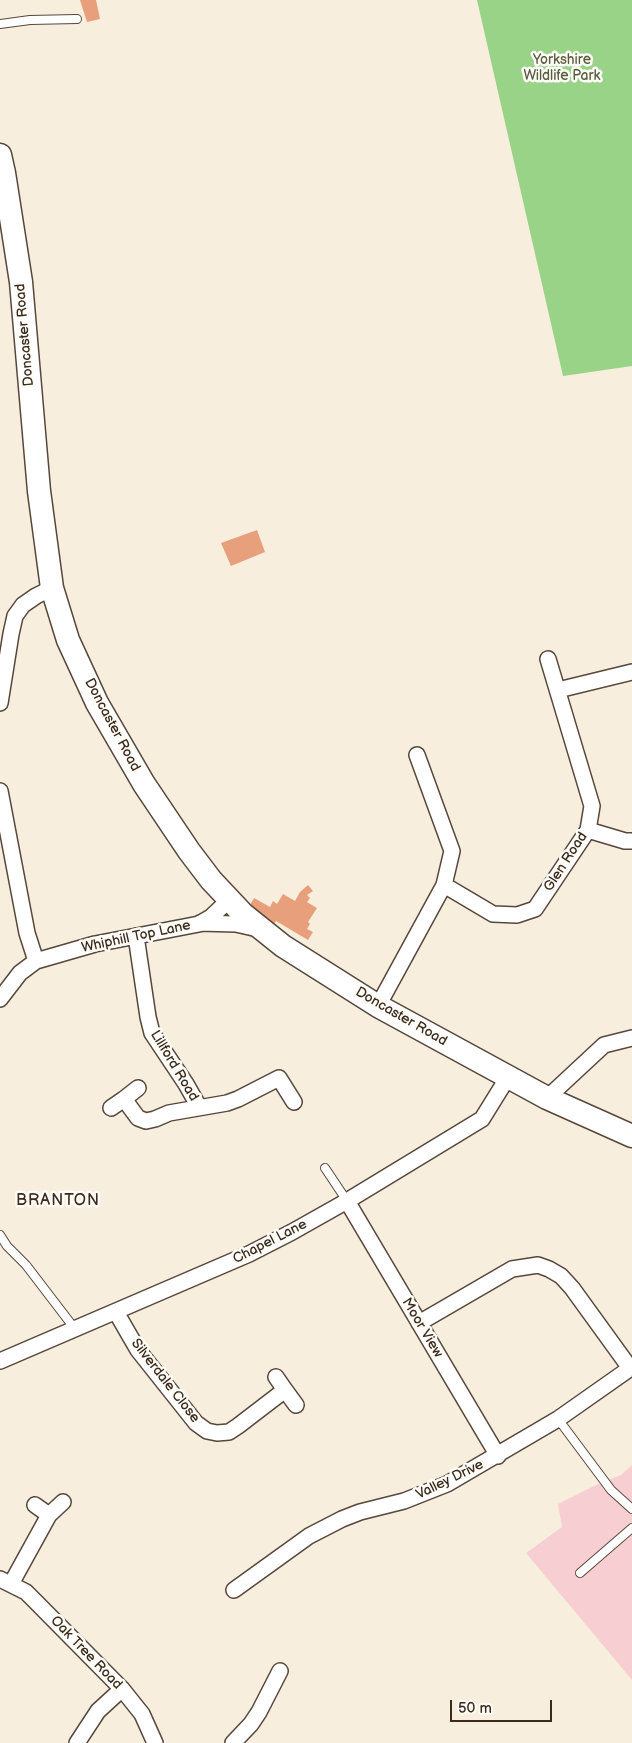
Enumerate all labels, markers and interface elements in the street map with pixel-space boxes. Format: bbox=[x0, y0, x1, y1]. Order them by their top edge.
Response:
park label: Yorkshire Wildlife Park bbox=[524, 52, 600, 84]
street label: Doncaster Road bbox=[12, 283, 38, 387]
street label: Doncaster Road bbox=[80, 676, 144, 774]
street label: Glen Road bbox=[541, 829, 591, 895]
street label: Whiphill Top Lane bbox=[80, 917, 192, 957]
street label: Doncaster Road bbox=[352, 984, 450, 1050]
street label: Lillford Road bbox=[146, 1027, 202, 1105]
district label: BRANTON bbox=[15, 1191, 101, 1211]
street label: Chapel Lane bbox=[230, 1216, 310, 1268]
street label: Moor View bbox=[398, 1295, 446, 1361]
street label: Silverdale Close bbox=[127, 1336, 203, 1426]
street label: Valley Drive bbox=[414, 1456, 486, 1504]
street label: Oak Tree Road bbox=[47, 1613, 125, 1693]
scale bar bbox=[452, 1690, 554, 1722]
text: 50 m bbox=[458, 1699, 492, 1718]

